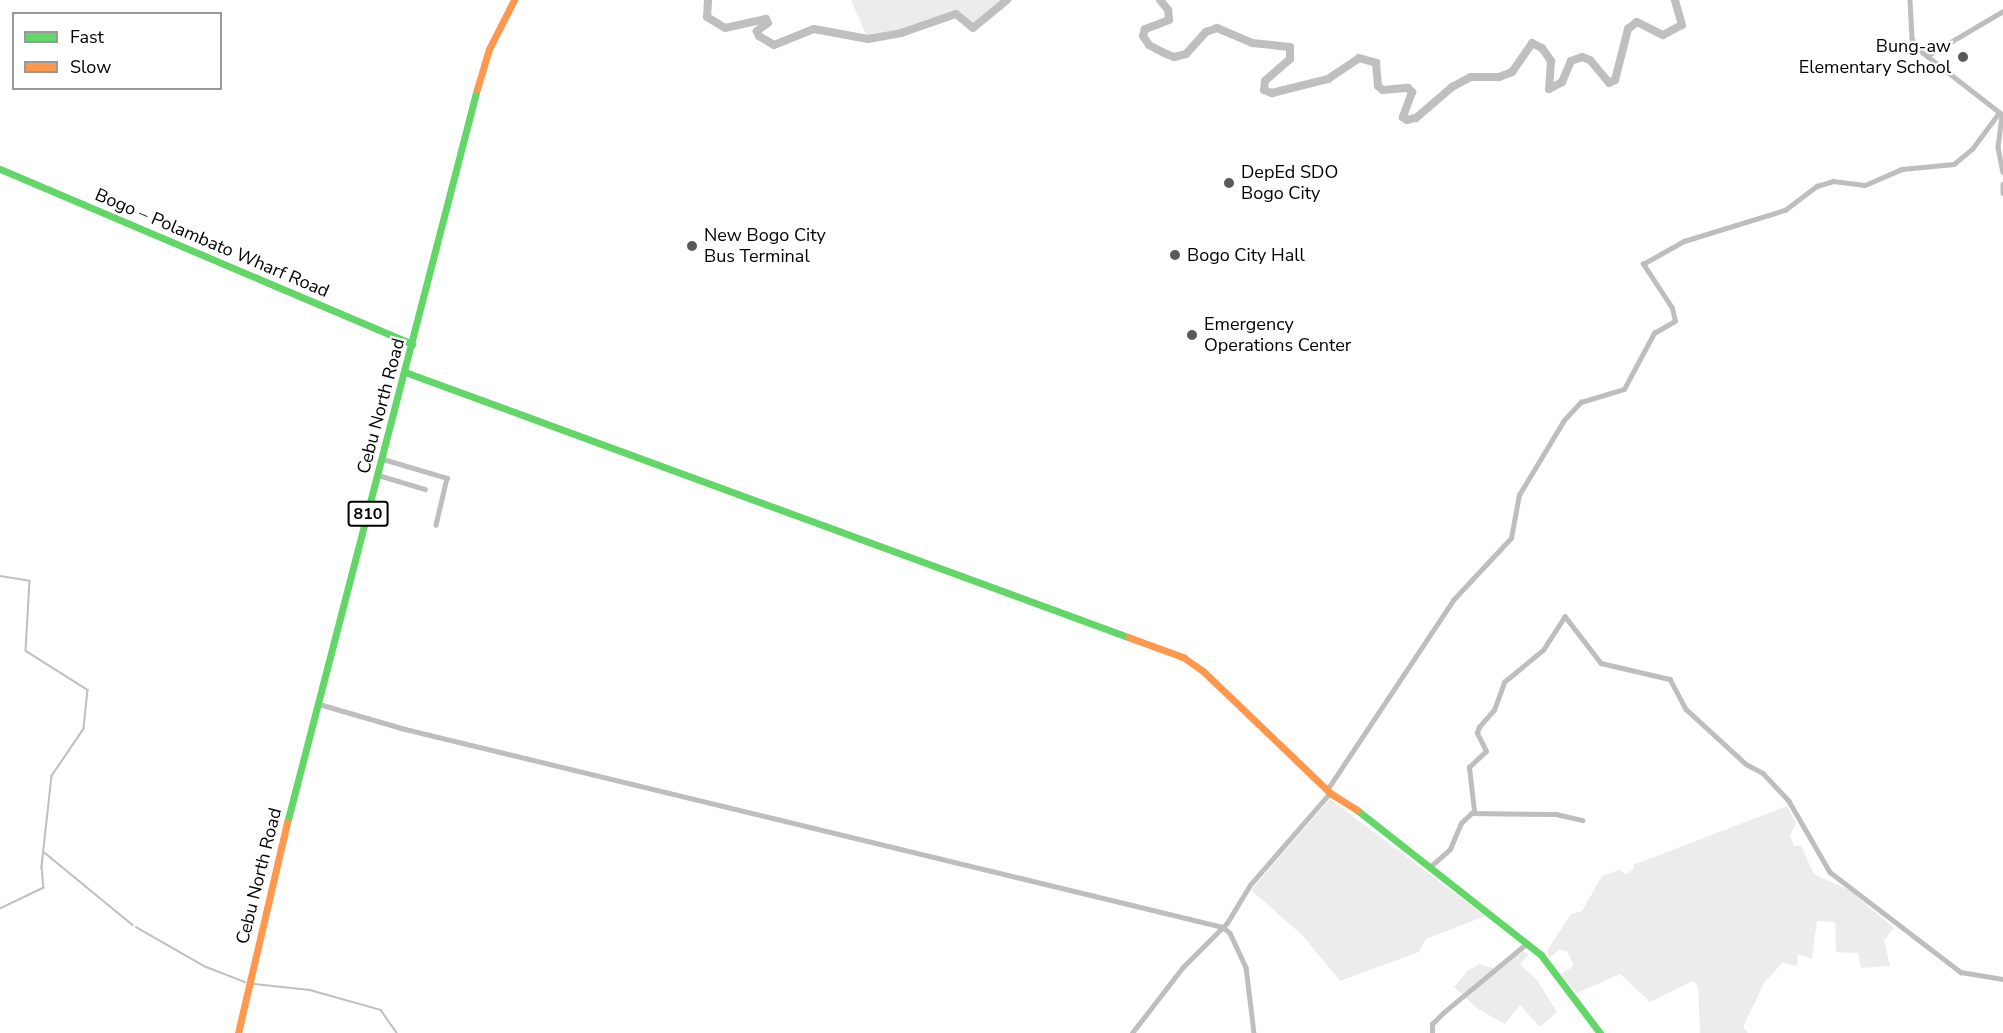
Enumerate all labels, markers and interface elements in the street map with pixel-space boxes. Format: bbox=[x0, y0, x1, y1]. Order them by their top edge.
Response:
legend bbox=[12, 12, 222, 90]
text: Fast bbox=[70, 25, 104, 49]
place label: Bung-aw Elementary School bbox=[1799, 36, 1951, 78]
marker: Bung-aw Elementary School bbox=[1956, 50, 1970, 64]
text: Slow bbox=[70, 55, 111, 79]
place label: DepEd SDO Bogo City bbox=[1241, 162, 1338, 204]
marker: DepEd SDO Bogo City bbox=[1222, 176, 1236, 190]
street label: Bogo – Polambato Wharf Road bbox=[92, 184, 332, 302]
place label: New Bogo City Bus Terminal bbox=[704, 225, 826, 268]
marker: New Bogo City Bus Terminal bbox=[685, 239, 699, 253]
place label: Bogo City Hall bbox=[1187, 244, 1305, 266]
marker: Bogo City Hall bbox=[1168, 248, 1182, 262]
place label: Emergency Operations Center bbox=[1204, 314, 1351, 356]
marker: Emergency Operations Center bbox=[1185, 328, 1199, 342]
street label: Cebu North Road bbox=[353, 336, 409, 476]
road number: 810 bbox=[347, 501, 389, 527]
street label: Cebu North Road bbox=[232, 806, 286, 946]

